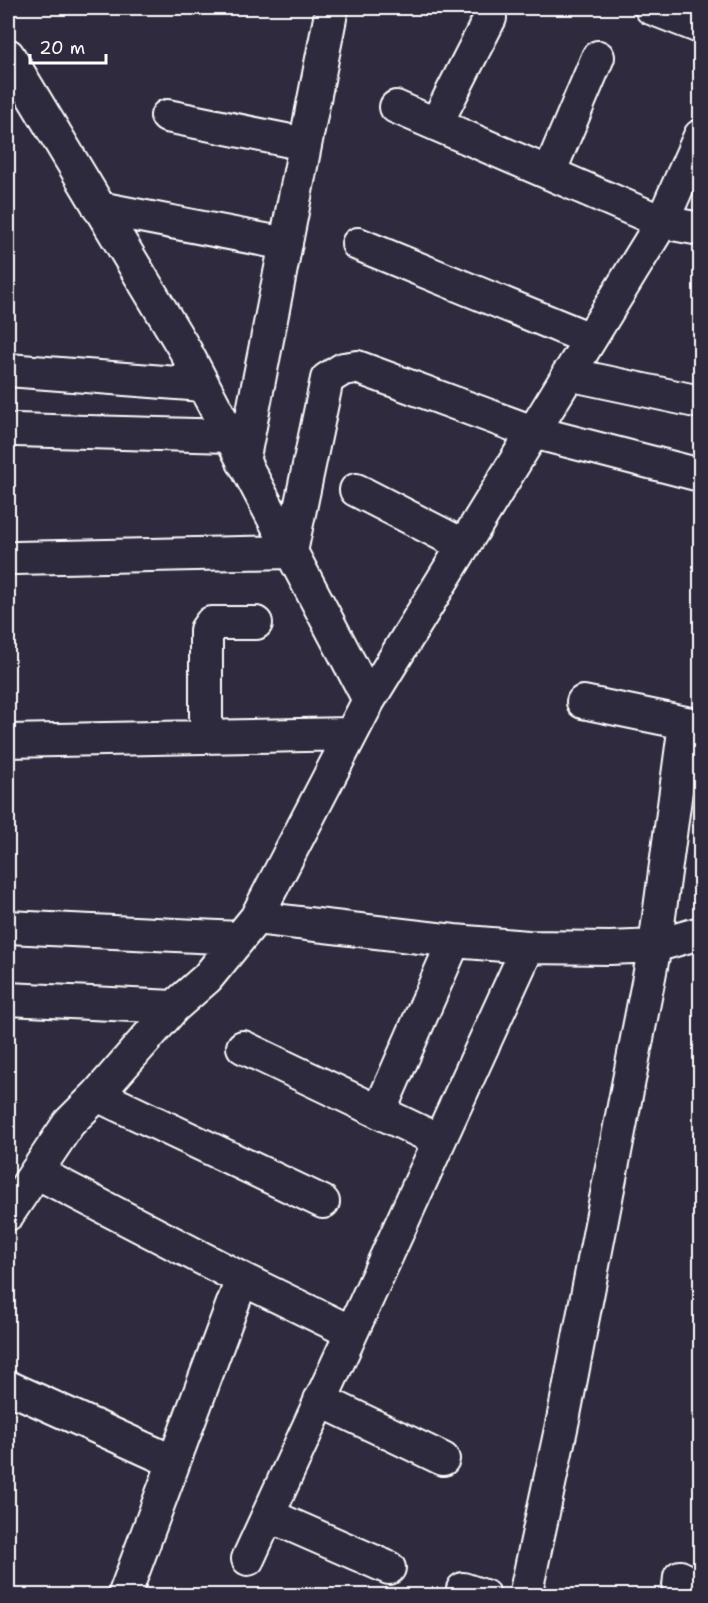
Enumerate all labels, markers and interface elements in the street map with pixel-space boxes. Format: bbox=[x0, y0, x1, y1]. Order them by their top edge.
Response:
scale bar bbox=[30, 27, 106, 65]
text: 20 m bbox=[39, 36, 85, 60]

